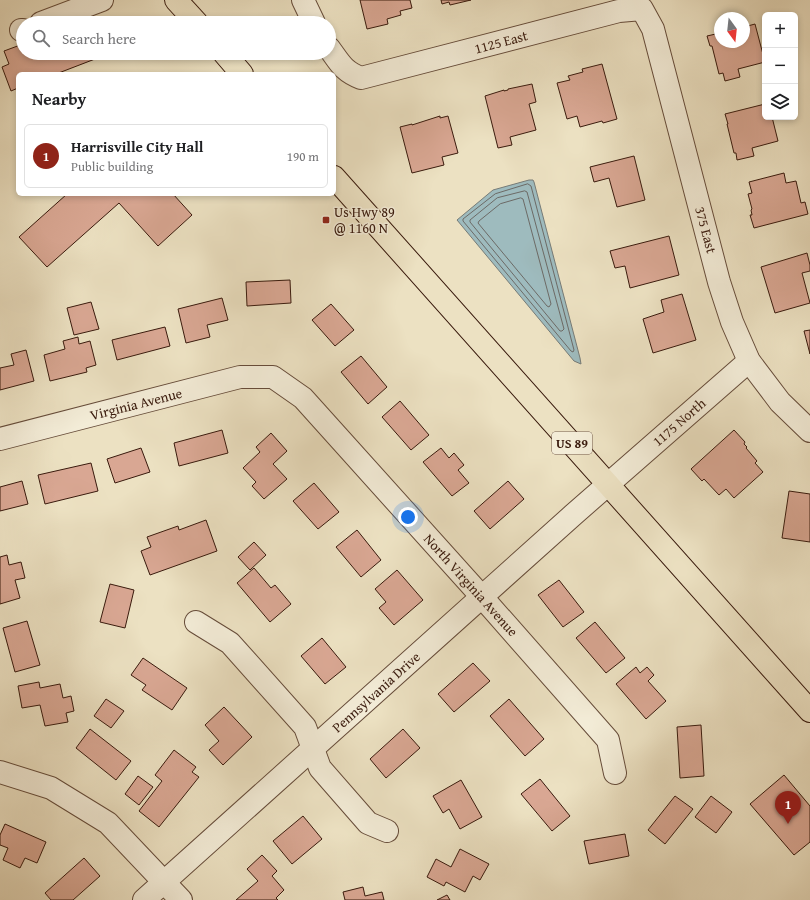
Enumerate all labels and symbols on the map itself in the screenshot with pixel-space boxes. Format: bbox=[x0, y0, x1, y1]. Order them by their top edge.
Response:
north arrow bbox=[714, 12, 750, 48]
street label: 1125 East bbox=[472, 25, 530, 59]
place label: Us Hwy 89 @ 1160 N bbox=[334, 202, 395, 238]
street label: 375 East bbox=[690, 204, 722, 256]
marker: Us Hwy 89 @ 1160 N bbox=[321, 215, 331, 225]
street label: Virginia Avenue bbox=[88, 383, 185, 425]
street label: 1175 North bbox=[648, 393, 710, 451]
road number: US 89 bbox=[552, 432, 592, 454]
your location bbox=[398, 507, 418, 527]
street label: North Virginia Avenue bbox=[419, 529, 523, 641]
street label: Pennsylvania Drive bbox=[328, 647, 425, 737]
pin: 1 bbox=[775, 791, 801, 824]

